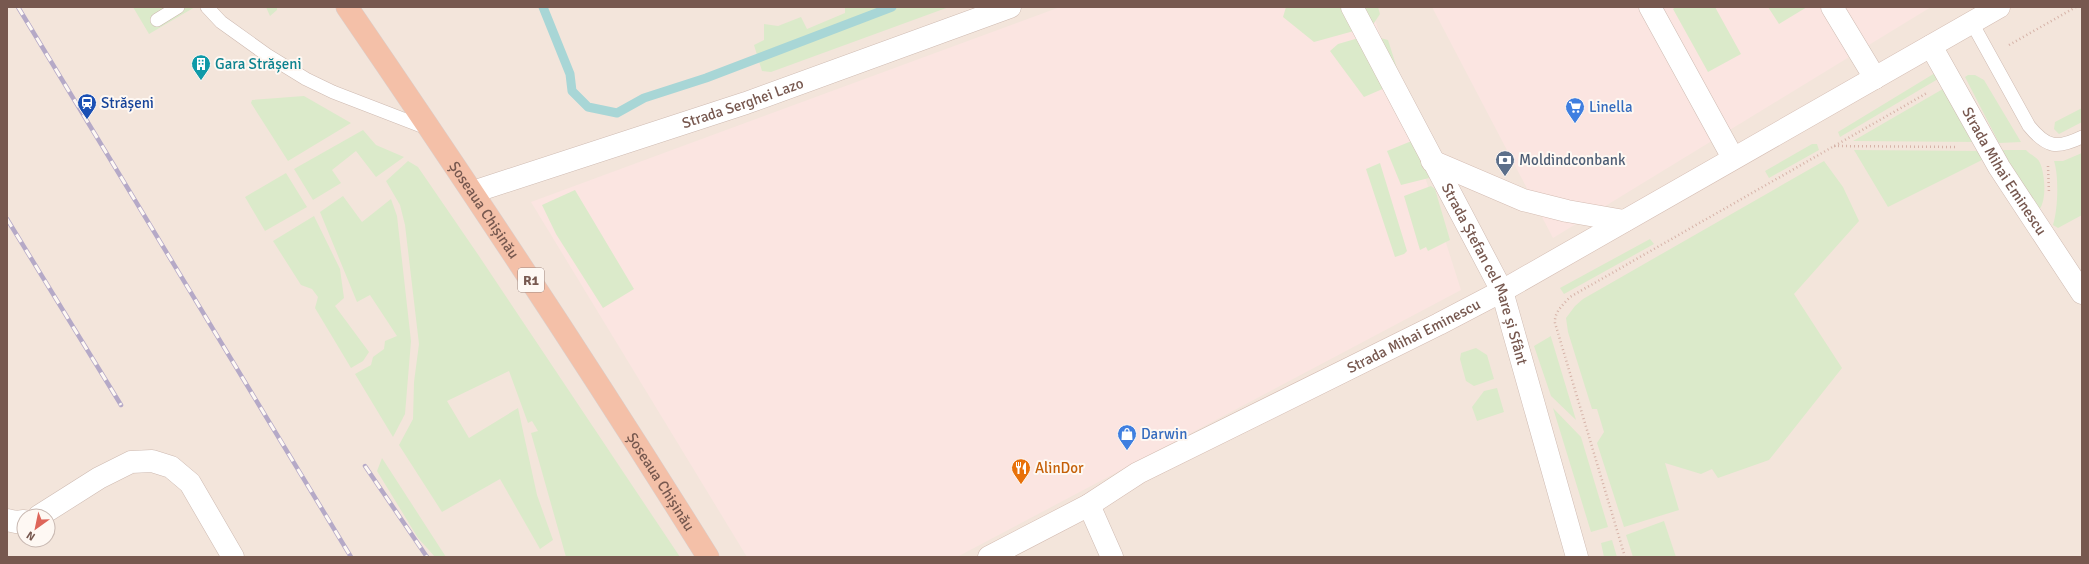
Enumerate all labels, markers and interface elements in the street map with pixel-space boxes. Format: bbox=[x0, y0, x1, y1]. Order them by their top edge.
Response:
building icon: Gara Strășeni bbox=[190, 53, 212, 81]
place label: Gara Strășeni bbox=[215, 55, 301, 73]
street label: Strada Serghei Lazo bbox=[680, 74, 806, 132]
station icon: Strășeni bbox=[76, 92, 98, 120]
place label: Strășeni bbox=[101, 94, 154, 112]
supermarket icon: Linella bbox=[1564, 96, 1586, 124]
place label: Linella bbox=[1589, 98, 1633, 116]
street label: Strada Mihai Eminescu bbox=[1958, 104, 2050, 238]
bank icon: Moldindconbank bbox=[1494, 149, 1516, 177]
place label: Moldindconbank bbox=[1519, 151, 1626, 169]
street label: Șoseaua Chișinău bbox=[445, 158, 523, 262]
street label: Strada Ștefan cel Mare și Sfânt bbox=[1438, 180, 1531, 367]
road number: R1 bbox=[518, 268, 544, 292]
street label: Strada Mihai Eminescu bbox=[1344, 295, 1483, 377]
shop icon: Darwin bbox=[1116, 423, 1138, 451]
place label: Darwin bbox=[1141, 425, 1187, 443]
street label: Șoseaua Chișinău bbox=[623, 429, 698, 534]
restaurant icon: AlinDor bbox=[1010, 457, 1032, 485]
place label: AlinDor bbox=[1035, 459, 1084, 477]
north arrow bbox=[16, 508, 56, 548]
text: N bbox=[24, 528, 38, 544]

